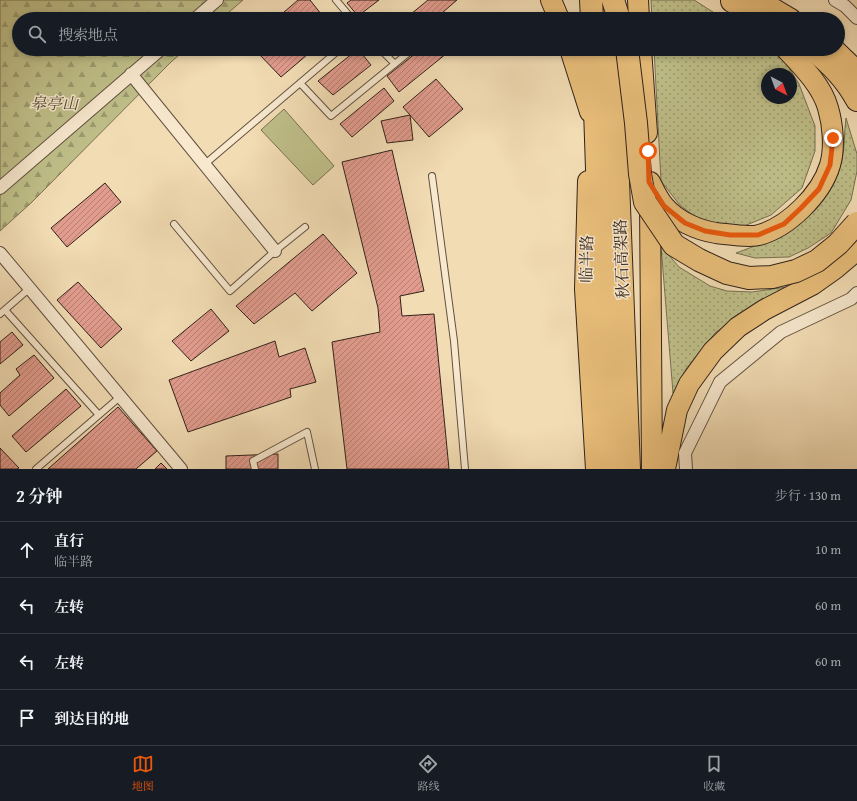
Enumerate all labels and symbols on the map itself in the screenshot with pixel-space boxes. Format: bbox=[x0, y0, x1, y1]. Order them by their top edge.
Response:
north arrow bbox=[761, 68, 797, 104]
park label: 皋亭山 bbox=[30, 91, 80, 115]
route end bbox=[824, 129, 842, 147]
route start bbox=[639, 142, 657, 160]
street label: 秋石高架路 bbox=[608, 219, 634, 299]
street label: 临半路 bbox=[574, 235, 598, 283]

